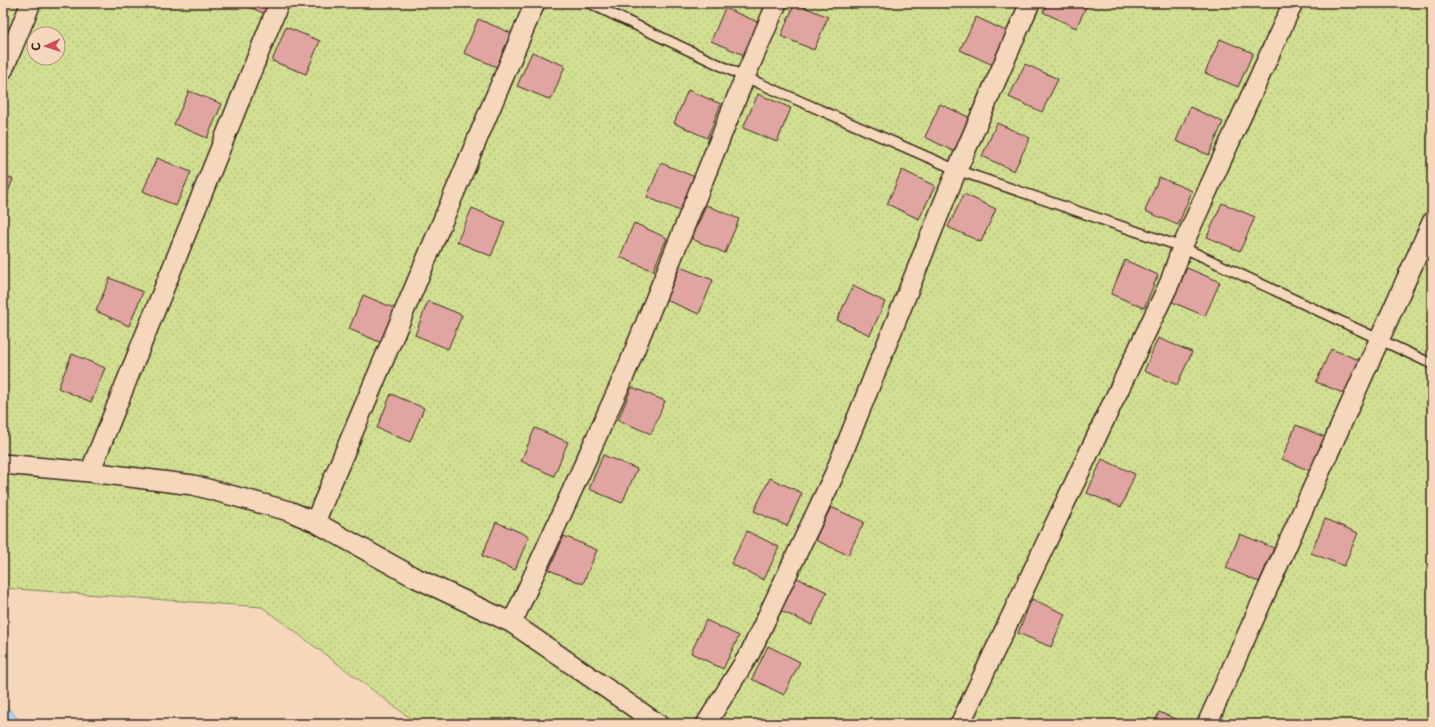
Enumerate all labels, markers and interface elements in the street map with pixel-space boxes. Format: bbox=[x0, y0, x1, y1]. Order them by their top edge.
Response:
north arrow bbox=[26, 26, 66, 66]
text: С bbox=[27, 42, 44, 51]

